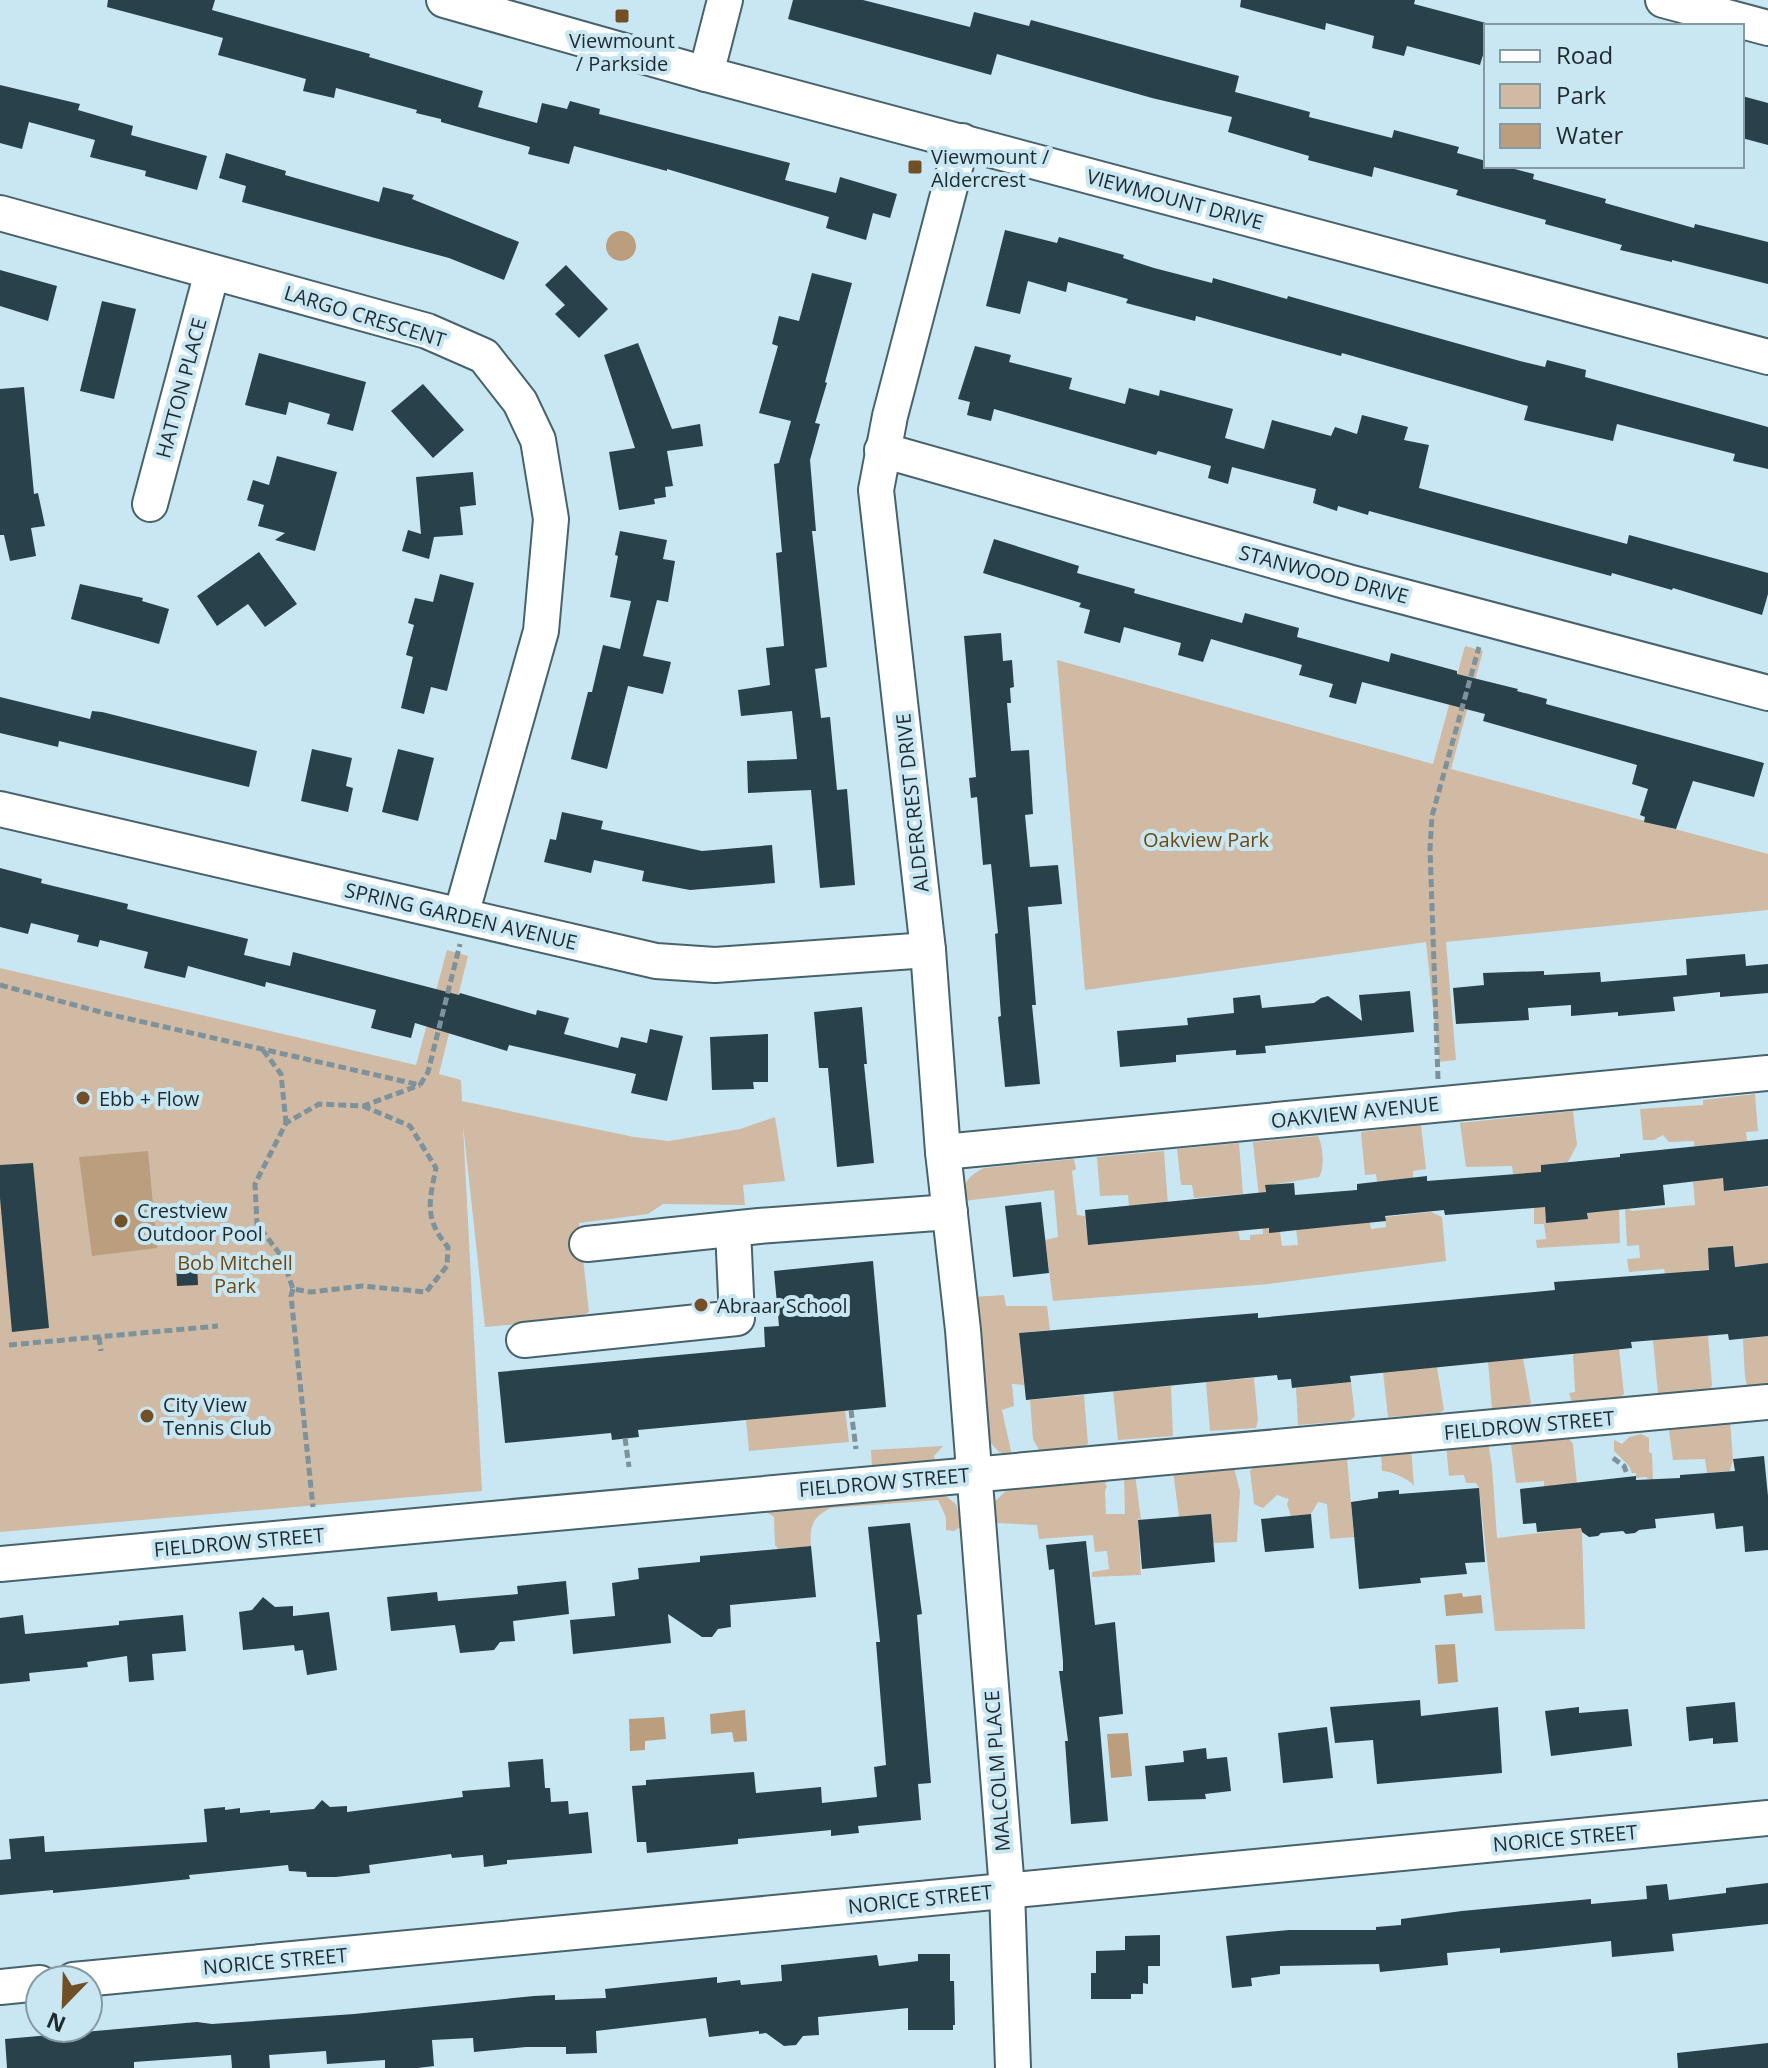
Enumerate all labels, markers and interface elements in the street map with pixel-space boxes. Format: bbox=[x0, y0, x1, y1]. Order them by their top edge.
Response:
marker: Viewmount / Parkside bbox=[613, 7, 631, 25]
legend bbox=[1484, 24, 1744, 168]
place label: Viewmount / Parkside bbox=[569, 27, 675, 77]
text: Road bbox=[1556, 38, 1613, 71]
text: Park bbox=[1556, 78, 1607, 111]
text: Water bbox=[1556, 118, 1624, 151]
place label: Viewmount / Aldercrest bbox=[931, 143, 1050, 193]
marker: Viewmount / Aldercrest bbox=[906, 158, 924, 176]
street label: VIEWMOUNT DRIVE bbox=[1084, 162, 1266, 236]
street label: LARGO CRESCENT bbox=[281, 279, 449, 353]
street label: HATTON PLACE bbox=[149, 315, 213, 461]
street label: STANWOOD DRIVE bbox=[1236, 538, 1412, 610]
street label: ALDERCREST DRIVE bbox=[889, 712, 935, 894]
park label: Oakview Park bbox=[1143, 826, 1269, 853]
street label: SPRING GARDEN AVENUE bbox=[342, 876, 580, 956]
place label: Ebb + Flow bbox=[99, 1085, 200, 1112]
marker: Ebb + Flow bbox=[74, 1089, 92, 1107]
street label: OAKVIEW AVENUE bbox=[1269, 1090, 1441, 1134]
place label: Crestview Outdoor Pool bbox=[137, 1197, 263, 1247]
marker: Crestview Outdoor Pool bbox=[112, 1212, 130, 1230]
park label: Bob Mitchell Park bbox=[177, 1249, 293, 1299]
place label: Abraar School bbox=[717, 1292, 848, 1319]
marker: Abraar School bbox=[692, 1296, 710, 1314]
place label: City View Tennis Club bbox=[163, 1391, 272, 1441]
street label: FIELDROW STREET bbox=[1443, 1404, 1615, 1446]
marker: City View Tennis Club bbox=[138, 1407, 156, 1425]
street label: FIELDROW STREET bbox=[798, 1461, 970, 1503]
street label: FIELDROW STREET bbox=[153, 1521, 325, 1563]
street label: MALCOLM PLACE bbox=[978, 1689, 1016, 1853]
street label: NORICE STREET bbox=[1492, 1818, 1638, 1858]
street label: NORICE STREET bbox=[846, 1878, 994, 1920]
street label: NORICE STREET bbox=[202, 1941, 348, 1981]
north arrow bbox=[24, 1964, 104, 2044]
text: N bbox=[42, 2006, 70, 2041]

